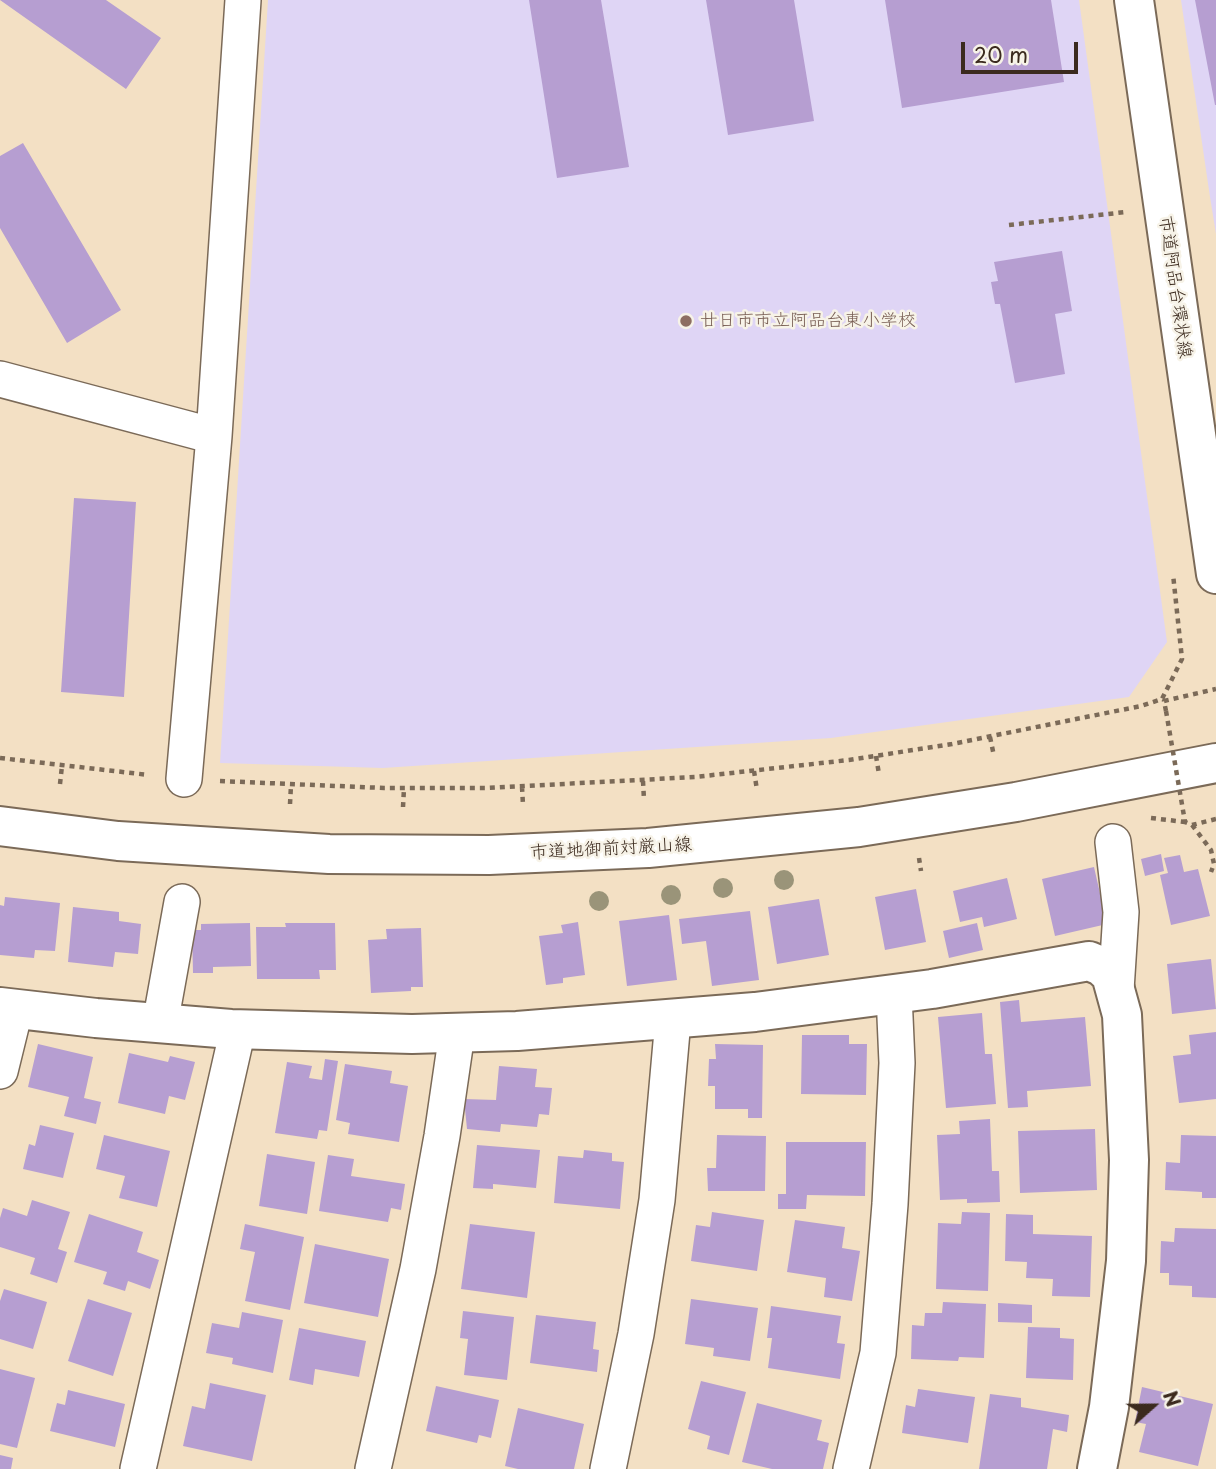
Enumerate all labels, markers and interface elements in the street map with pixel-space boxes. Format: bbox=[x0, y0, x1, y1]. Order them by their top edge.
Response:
scale bar bbox=[964, 28, 1081, 72]
text: 20 m bbox=[974, 38, 1028, 70]
street label: 市道阿品台環状線 bbox=[1154, 214, 1196, 360]
place label: 廿日市市立阿品台東小学校 bbox=[700, 310, 916, 332]
marker: 廿日市市立阿品台東小学校 bbox=[678, 313, 694, 329]
street label: 市道地御前対厳山線 bbox=[530, 834, 692, 864]
north arrow bbox=[1118, 1371, 1188, 1441]
text: N bbox=[1157, 1386, 1188, 1411]

